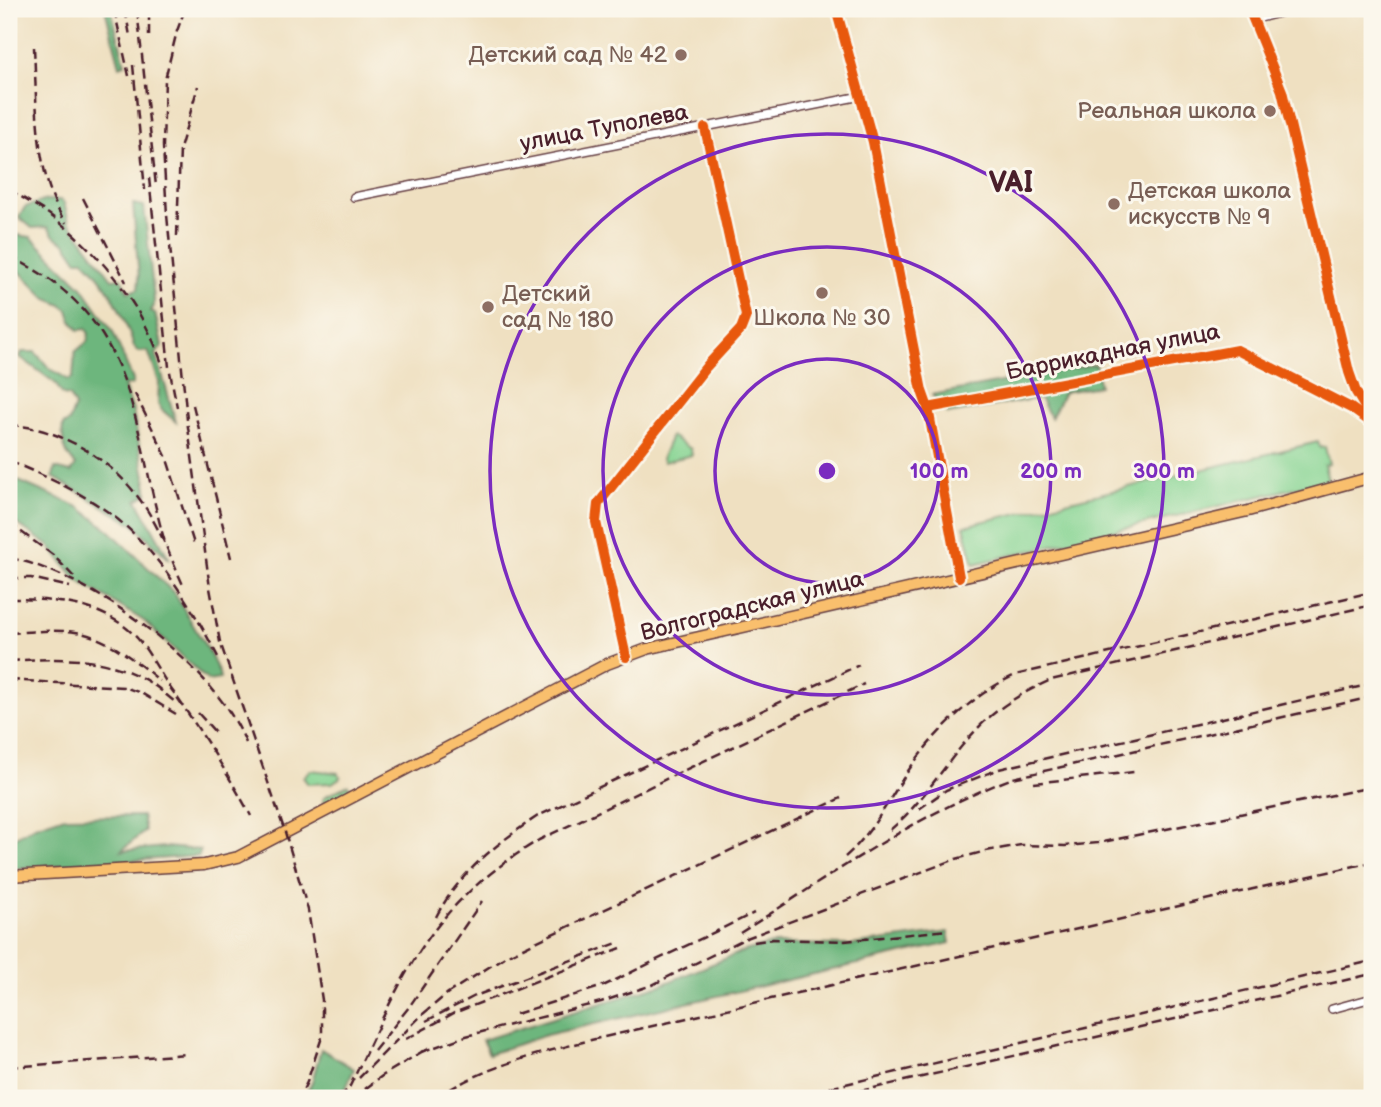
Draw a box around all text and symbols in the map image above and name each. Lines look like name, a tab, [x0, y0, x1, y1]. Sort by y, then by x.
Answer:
place label: Детский сад № 42	[468, 41, 667, 69]
marker: Детский сад № 42	[673, 47, 689, 63]
place label: Реальная школа	[1077, 97, 1256, 125]
street label: улица Туполева	[518, 98, 691, 158]
marker: Реальная школа	[1262, 103, 1278, 119]
district label: VAI	[989, 165, 1033, 201]
place label: Детская школа искусств № 9	[1128, 177, 1291, 231]
marker: Детская школа искусств № 9	[1106, 196, 1122, 212]
place label: Детский сад № 180	[502, 280, 614, 334]
marker: Школа № 30	[814, 285, 830, 301]
marker: Детский сад № 180	[480, 299, 496, 315]
place label: Школа № 30	[753, 304, 891, 332]
street label: Баррикадная улица	[1004, 317, 1223, 386]
centre of rings	[815, 459, 839, 483]
text: 100 m	[910, 459, 968, 484]
text: 200 m	[1020, 459, 1082, 484]
text: 300 m	[1133, 459, 1195, 484]
street label: Волгоградская улица	[638, 565, 867, 647]

